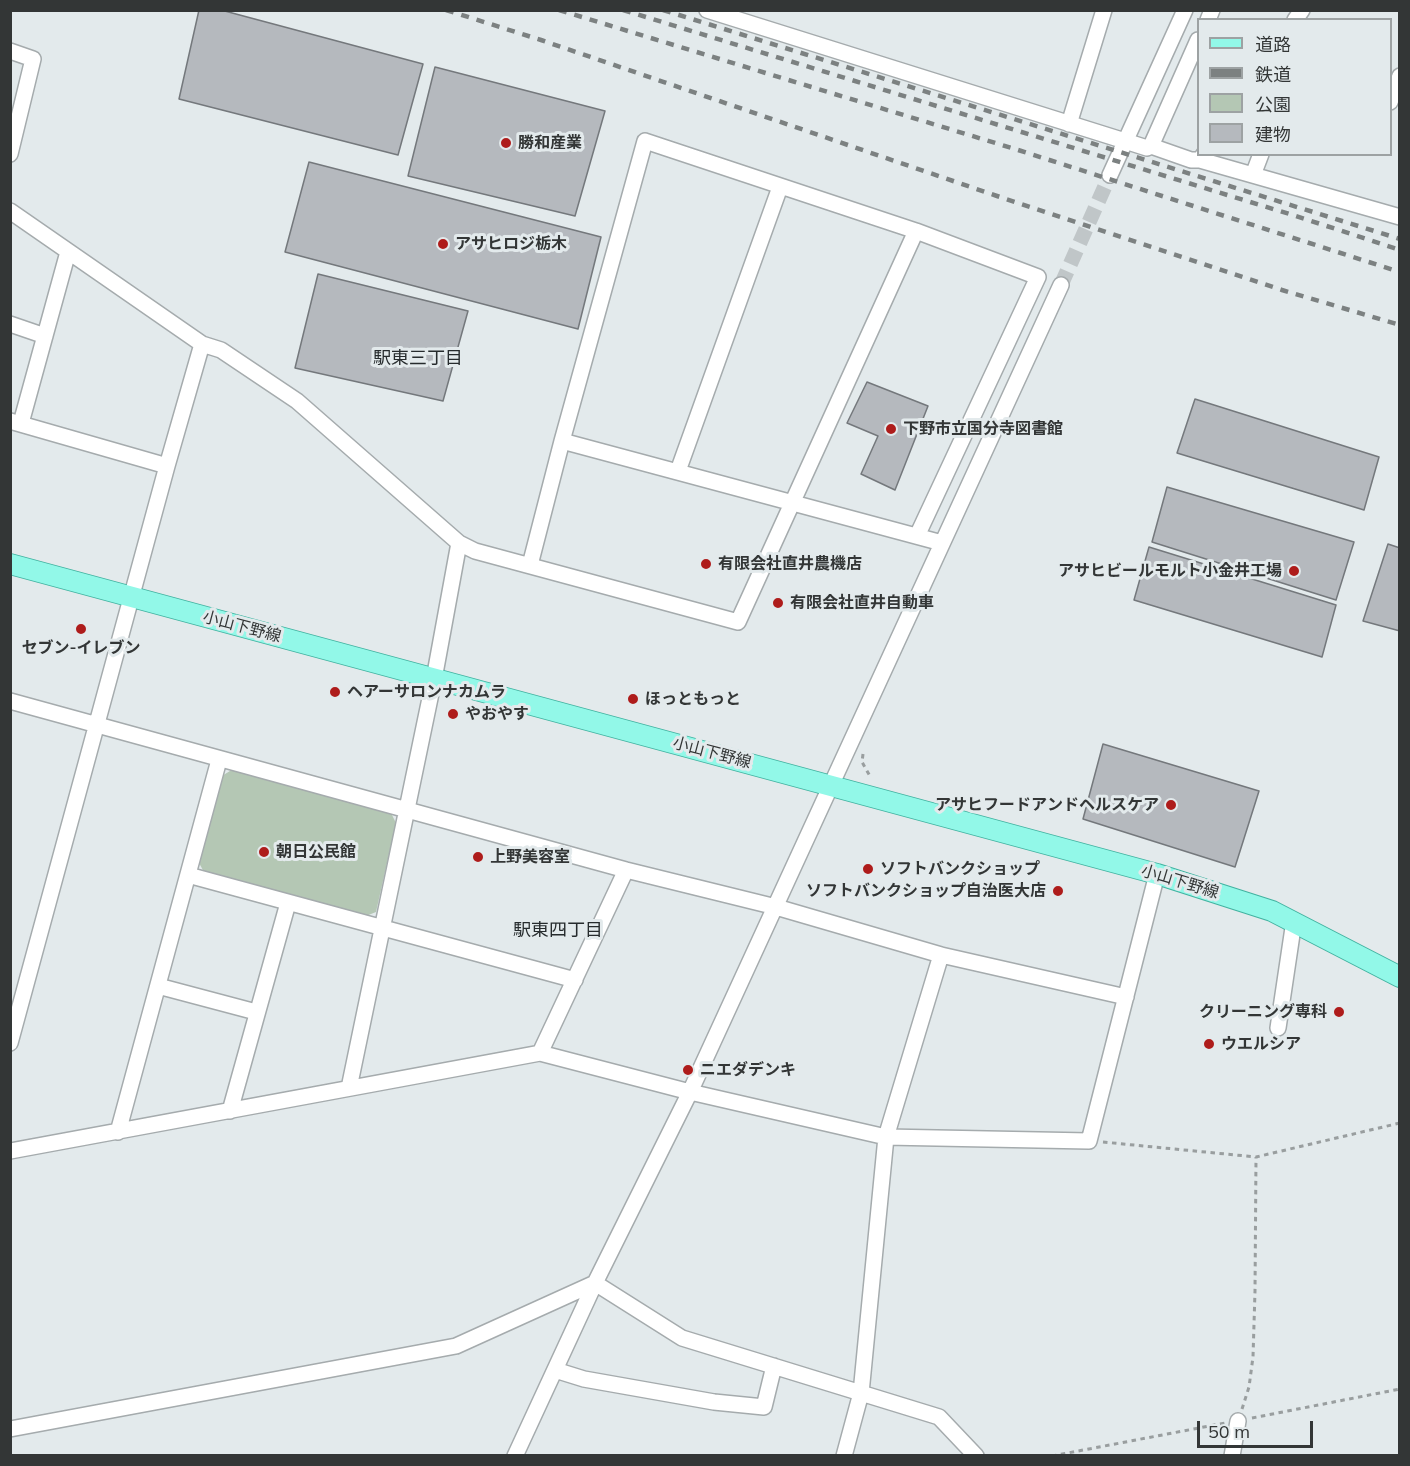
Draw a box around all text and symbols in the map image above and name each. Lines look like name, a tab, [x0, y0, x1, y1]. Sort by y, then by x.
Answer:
legend	[1197, 18, 1392, 156]
text: 道路	[1255, 33, 1291, 56]
text: 鉄道	[1255, 63, 1291, 86]
text: 公園	[1255, 93, 1291, 116]
text: 建物	[1255, 123, 1291, 146]
place label: 勝和産業	[518, 133, 582, 153]
marker: 勝和産業	[499, 136, 513, 150]
place label: アサヒロジ栃木	[455, 234, 567, 254]
marker: アサヒロジ栃木	[436, 237, 450, 251]
district label: 駅東三丁目	[373, 348, 463, 370]
place label: 下野市立国分寺図書館	[903, 419, 1063, 439]
marker: 下野市立国分寺図書館	[884, 422, 898, 436]
place label: 有限会社直井農機店	[718, 554, 862, 574]
marker: 有限会社直井農機店	[699, 557, 713, 571]
place label: アサヒビールモルト小金井工場	[1058, 561, 1282, 581]
marker: アサヒビールモルト小金井工場	[1287, 564, 1301, 578]
place label: 有限会社直井自動車	[790, 593, 934, 613]
marker: 有限会社直井自動車	[771, 596, 785, 610]
street label: 小山下野線	[201, 607, 283, 647]
marker: セブン-イレブン	[74, 622, 88, 636]
place label: セブン-イレブン	[21, 638, 141, 658]
place label: ヘアーサロンナカムラ	[347, 682, 506, 702]
marker: ヘアーサロンナカムラ	[328, 685, 342, 699]
place label: ほっともっと	[645, 689, 741, 709]
marker: ほっともっと	[626, 692, 640, 706]
place label: やおやす	[465, 704, 529, 724]
marker: やおやす	[446, 707, 460, 721]
street label: 小山下野線	[671, 733, 753, 773]
place label: アサヒフードアンドヘルスケア	[935, 795, 1159, 815]
marker: アサヒフードアンドヘルスケア	[1164, 798, 1178, 812]
place label: 朝日公民館	[276, 842, 356, 862]
marker: 朝日公民館	[257, 845, 271, 859]
place label: 上野美容室	[490, 847, 570, 867]
marker: 上野美容室	[471, 850, 485, 864]
place label: ソフトバンクショップ	[880, 859, 1040, 879]
street label: 小山下野線	[1139, 861, 1221, 903]
marker: ソフトバンクショップ	[861, 862, 875, 876]
place label: ソフトバンクショップ自治医大店	[806, 881, 1046, 901]
marker: ソフトバンクショップ自治医大店	[1051, 884, 1065, 898]
district label: 駅東四丁目	[513, 920, 603, 942]
place label: クリーニング専科	[1199, 1002, 1327, 1022]
marker: クリーニング専科	[1332, 1005, 1346, 1019]
place label: ウエルシア	[1221, 1034, 1301, 1054]
marker: ウエルシア	[1202, 1037, 1216, 1051]
place label: ニエダデンキ	[700, 1060, 796, 1080]
marker: ニエダデンキ	[681, 1063, 695, 1077]
scale bar	[1200, 1409, 1316, 1447]
text: 50 m	[1208, 1420, 1250, 1443]

